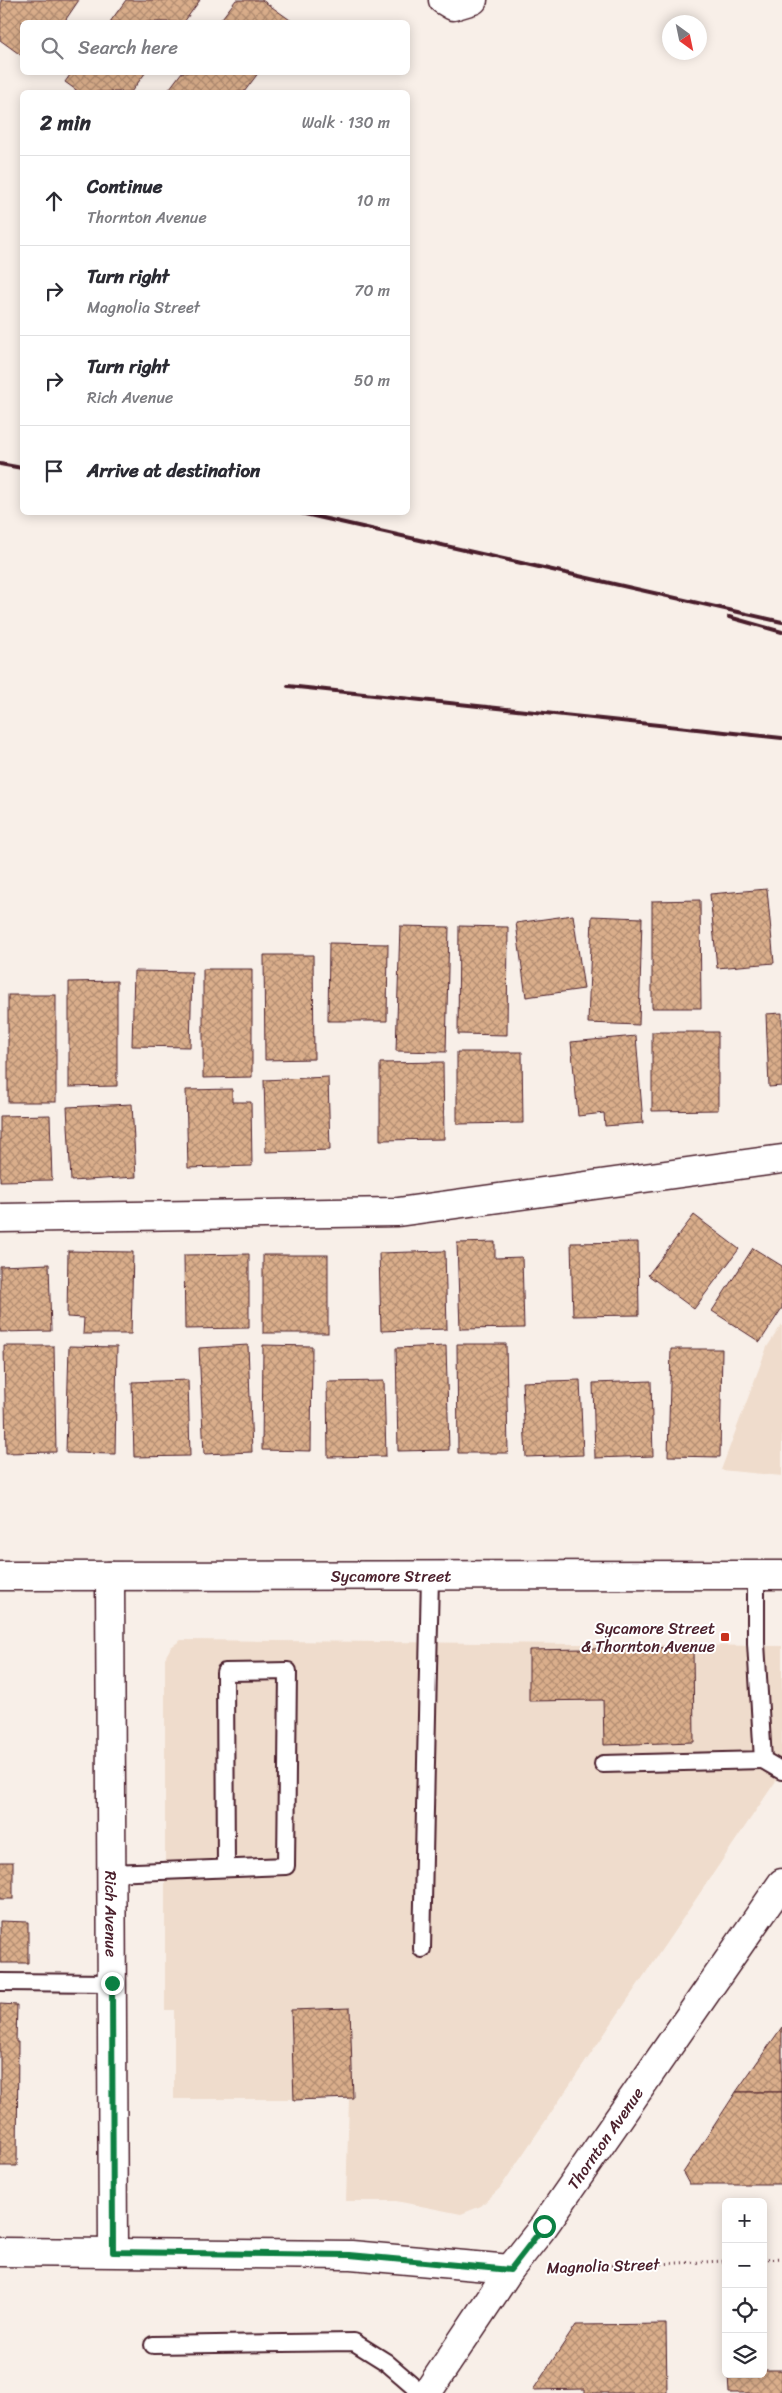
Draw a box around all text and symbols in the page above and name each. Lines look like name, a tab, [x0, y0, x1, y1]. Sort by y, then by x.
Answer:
north arrow	[662, 15, 707, 60]
search box	[20, 20, 410, 75]
text: Search here	[78, 31, 178, 64]
icon: search	[38, 34, 66, 62]
text: 2 min	[40, 104, 91, 142]
text: Walk · 130 m	[302, 108, 390, 137]
text: Continue	[87, 170, 163, 203]
text: 10 m	[357, 186, 390, 215]
icon: ahead	[40, 187, 68, 215]
text: Thornton Avenue	[87, 203, 207, 232]
text: Turn right	[87, 260, 169, 293]
text: 70 m	[354, 276, 390, 305]
icon: right	[40, 277, 68, 305]
text: Magnolia Street	[87, 293, 200, 322]
text: Turn right	[87, 350, 169, 383]
text: 50 m	[354, 366, 390, 395]
icon: right	[40, 367, 68, 395]
text: Rich Avenue	[87, 383, 173, 412]
text: Arrive at destination	[87, 454, 260, 487]
icon: arrive	[40, 457, 68, 485]
street label: Sycamore Street	[331, 1561, 451, 1590]
place label: Sycamore Street & Thornton Avenue	[581, 1614, 715, 1661]
marker: Sycamore Street & Thornton Avenue	[719, 1631, 731, 1643]
street label: Rich Avenue	[97, 1871, 126, 1957]
route end	[101, 1972, 124, 1995]
street label: Thornton Avenue	[559, 2081, 651, 2196]
map controls	[722, 2198, 767, 2378]
button: +	[722, 2198, 767, 2243]
route start	[533, 2215, 556, 2238]
button: −	[722, 2243, 767, 2288]
street label: Magnolia Street	[546, 2250, 661, 2282]
button: locate	[722, 2288, 767, 2333]
button: layers	[722, 2333, 767, 2378]

